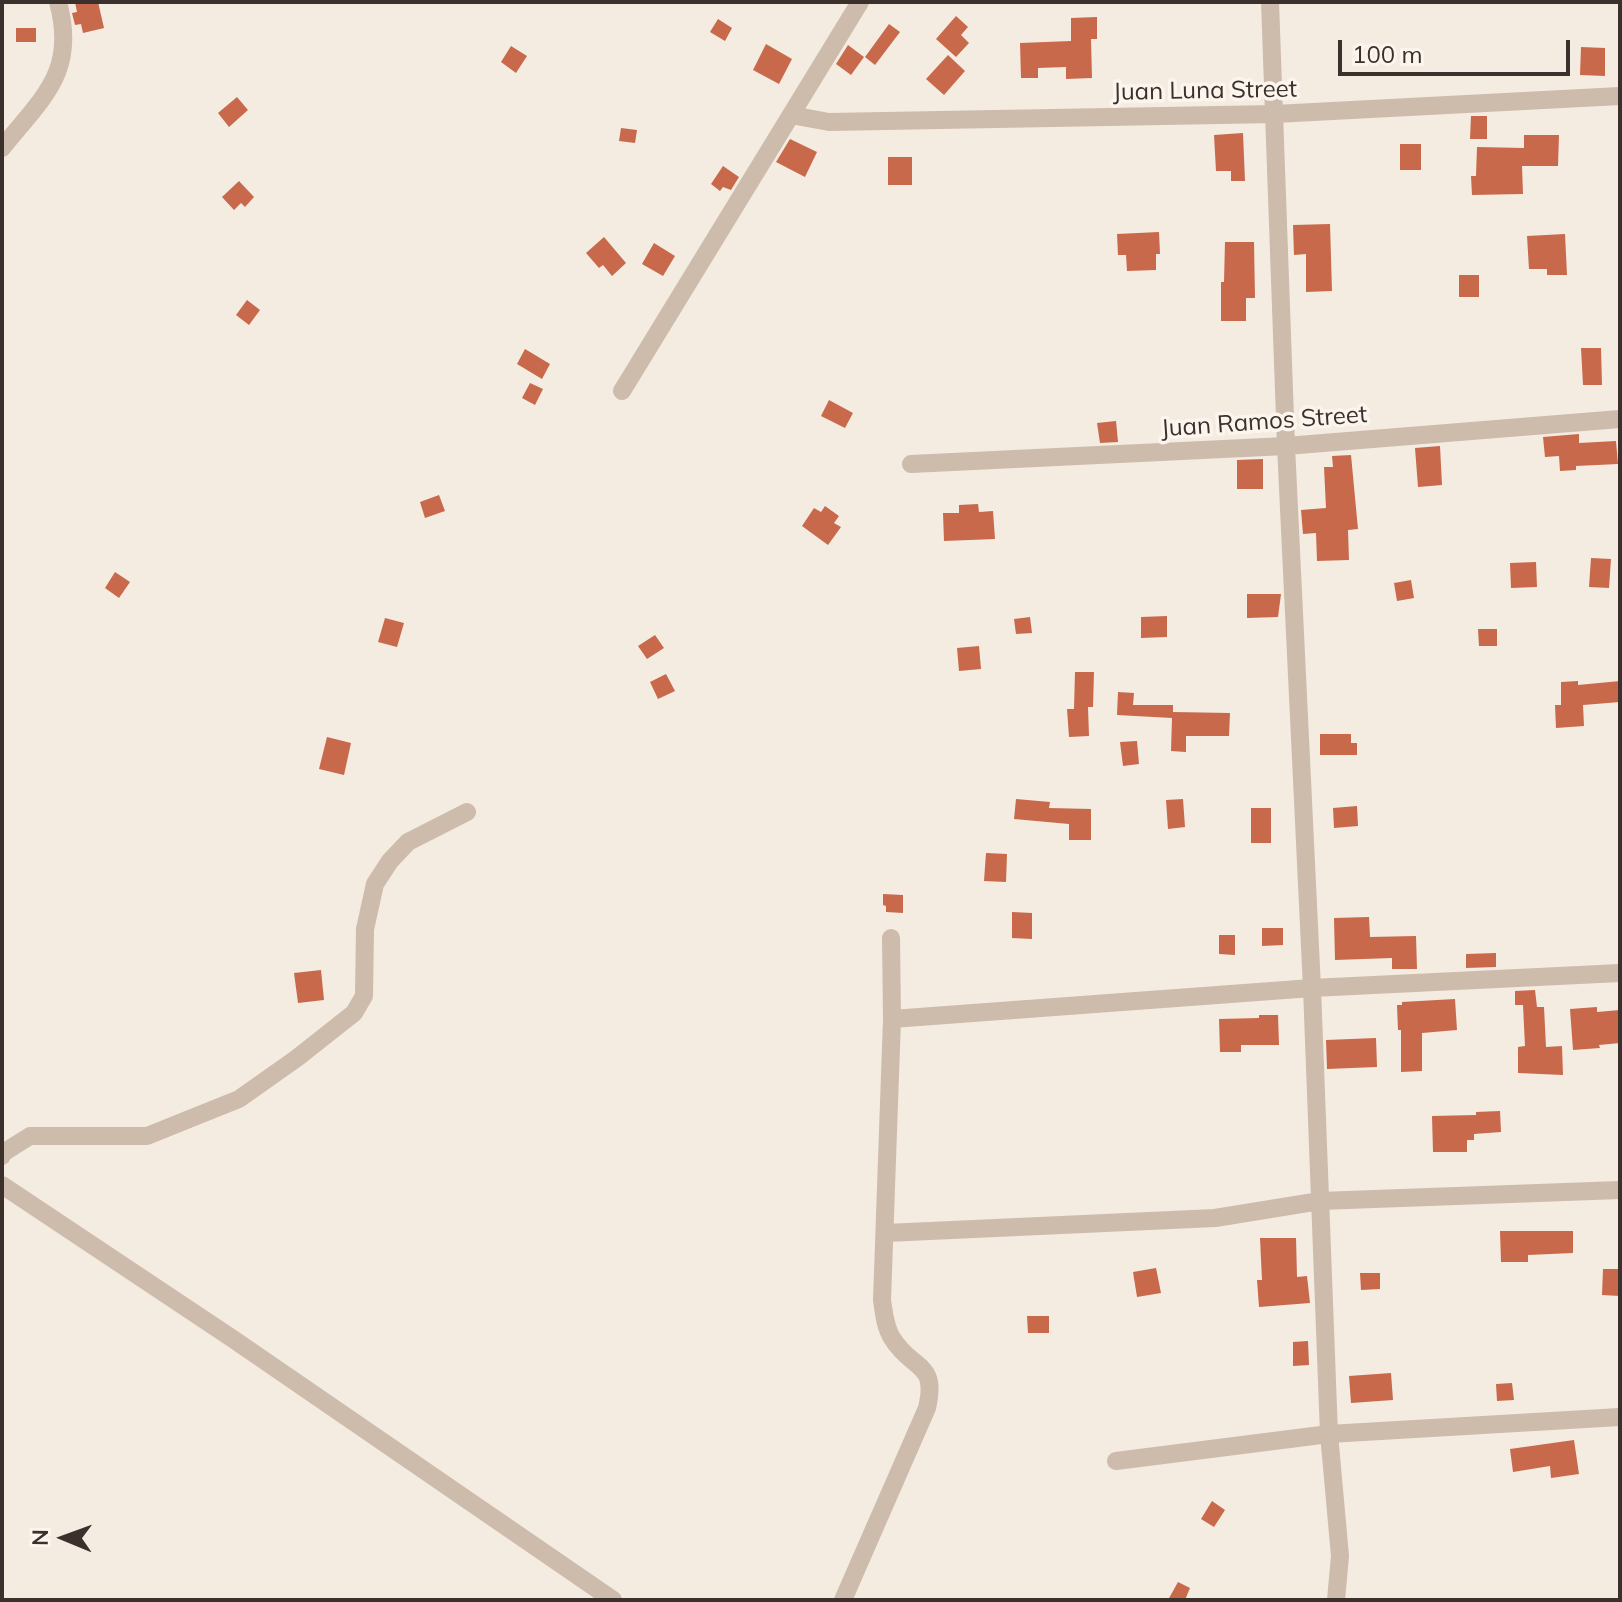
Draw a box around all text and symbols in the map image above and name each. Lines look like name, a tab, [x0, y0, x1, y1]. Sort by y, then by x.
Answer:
scale bar	[1342, 24, 1574, 74]
text: 100 m	[1352, 39, 1423, 69]
street label: Juan Luna Street	[1113, 75, 1297, 107]
street label: Juan Ramos Street	[1160, 400, 1368, 444]
north arrow	[24, 1498, 104, 1578]
text: N	[26, 1529, 54, 1546]

